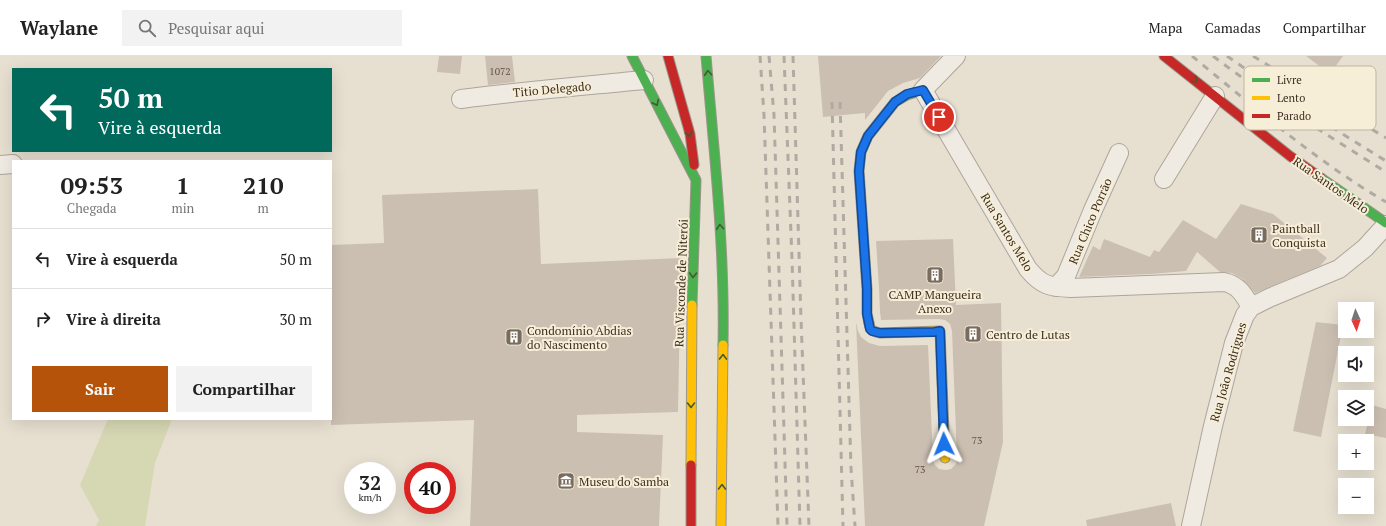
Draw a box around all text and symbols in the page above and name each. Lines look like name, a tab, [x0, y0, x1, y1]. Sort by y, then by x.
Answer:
search box	[122, 10, 402, 46]
text: Waylane	[20, 15, 98, 40]
icon: search	[136, 17, 158, 39]
text: Pesquisar aqui	[168, 18, 265, 38]
text: Mapa	[1148, 18, 1183, 37]
text: Camadas	[1205, 18, 1261, 37]
text: Compartilhar	[1283, 18, 1366, 37]
house number: 1072	[489, 65, 511, 78]
legend	[1244, 66, 1376, 130]
one-way arrow	[703, 70, 712, 76]
text: Livre	[1277, 73, 1302, 87]
one-way arrow	[1190, 76, 1198, 83]
street label: Titio Delegado	[512, 78, 592, 100]
text: 50 m	[98, 79, 163, 116]
icon: left	[32, 84, 84, 136]
text: Lento	[1277, 91, 1305, 105]
one-way arrow	[651, 99, 659, 106]
pin	[922, 100, 956, 134]
icon: arrive	[928, 106, 950, 128]
text: Parado	[1277, 109, 1311, 123]
text: Vire à esquerda	[98, 115, 222, 139]
one-way arrow	[685, 131, 693, 137]
street label: Rua Santos Melo	[1290, 153, 1372, 217]
text: 09:53	[60, 169, 123, 201]
text: 1	[176, 169, 190, 201]
text: 210	[243, 169, 283, 201]
street label: Rua Chico Porrão	[1065, 175, 1115, 266]
street label: Rua Santos Melo	[978, 190, 1037, 274]
text: Chegada	[67, 199, 117, 217]
text: min	[171, 199, 194, 217]
text: m	[258, 199, 269, 217]
street label: Rua Visconde de Niterói	[671, 218, 691, 347]
place label: Paintball Conquista	[1272, 221, 1326, 250]
one-way arrow	[716, 224, 725, 230]
building icon: Paintball Conquista	[1249, 225, 1269, 245]
icon: left	[32, 248, 54, 270]
text: Vire à esquerda	[66, 249, 178, 269]
text: 50 m	[279, 249, 312, 269]
building icon: CAMP Mangueira Anexo	[925, 265, 945, 285]
one-way arrow	[689, 272, 698, 278]
place label: CAMP Mangueira Anexo	[888, 287, 982, 316]
north arrow	[1338, 302, 1374, 338]
map controls	[1338, 302, 1374, 514]
icon: right	[32, 308, 54, 330]
text: Vire à direita	[66, 309, 161, 329]
text: 30 m	[279, 309, 312, 329]
street label: Rua João Rodrigues	[1207, 320, 1249, 424]
place label: Condomínio Abdias do Nascimento	[527, 323, 632, 352]
building icon: Centro de Lutas	[963, 324, 983, 344]
building icon: Condomínio Abdias do Nascimento	[504, 327, 524, 347]
place label: Centro de Lutas	[986, 327, 1070, 342]
button: sound	[1338, 346, 1374, 382]
one-way arrow	[719, 354, 727, 360]
button: Sair	[32, 366, 168, 412]
button: Compartilhar	[176, 366, 312, 412]
button: layers	[1338, 390, 1374, 426]
one-way arrow	[687, 402, 695, 408]
position arrow	[923, 423, 965, 465]
house number: 73	[972, 434, 982, 447]
button: +	[1338, 434, 1374, 470]
speed limit sign: 40	[404, 462, 456, 514]
house number: 73	[915, 463, 925, 476]
text: 32	[359, 469, 381, 496]
museum icon: Museu do Samba	[556, 471, 576, 491]
place label: Museu do Samba	[579, 474, 669, 489]
button: −	[1338, 478, 1374, 514]
one-way arrow	[718, 484, 726, 490]
text: km/h	[358, 491, 382, 504]

